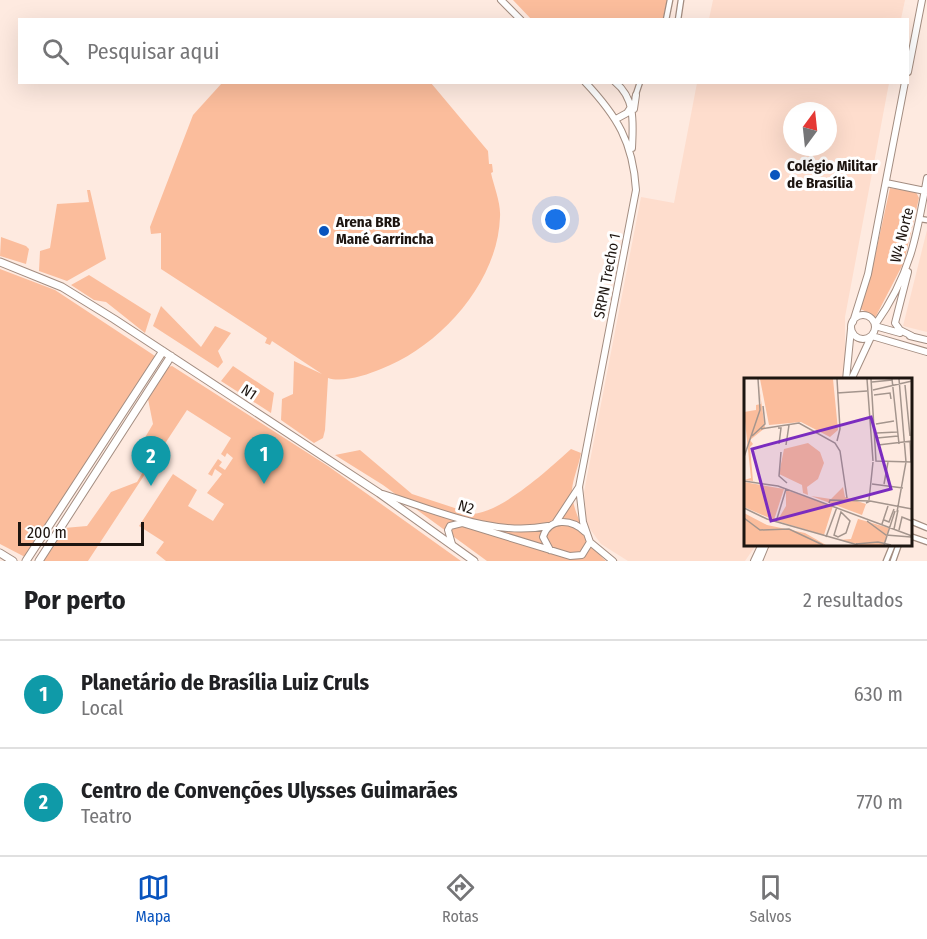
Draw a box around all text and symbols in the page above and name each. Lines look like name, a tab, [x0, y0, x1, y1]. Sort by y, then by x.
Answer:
search box	[18, 18, 909, 84]
icon: search	[39, 35, 72, 68]
text: Pesquisar aqui	[87, 38, 219, 65]
north arrow	[783, 102, 837, 156]
place label: Colégio Militar de Brasília	[787, 157, 878, 192]
marker: Colégio Militar de Brasília	[768, 168, 782, 182]
your location	[541, 205, 570, 234]
street label: W4 Norte	[886, 206, 918, 264]
place label: Arena BRB Mané Garrincha	[335, 213, 434, 248]
marker: Arena BRB Mané Garrincha	[317, 224, 331, 238]
street label: SRPN Trecho 1	[590, 232, 624, 320]
inset map	[744, 378, 912, 546]
street label: N1	[238, 380, 260, 404]
pin: 1	[244, 434, 284, 484]
pin: 2	[132, 436, 170, 486]
street label: N2	[456, 496, 477, 518]
scale bar	[18, 519, 144, 546]
text: 200 m	[27, 523, 67, 542]
text: Por perto	[24, 585, 126, 616]
text: 2 resultados	[803, 588, 903, 612]
text: Planetário de Brasília Luiz Cruls	[81, 669, 369, 696]
text: 1	[39, 682, 48, 706]
text: 630 m	[854, 682, 903, 706]
text: Local	[81, 696, 123, 720]
text: Centro de Convenções Ulysses Guimarães	[81, 777, 458, 804]
text: 2	[39, 790, 48, 814]
text: 770 m	[856, 790, 903, 814]
text: Teatro	[81, 804, 132, 828]
tab: Mapa	[136, 871, 171, 926]
tab: Rotas	[442, 871, 479, 926]
tab: Salvos	[750, 871, 792, 926]

